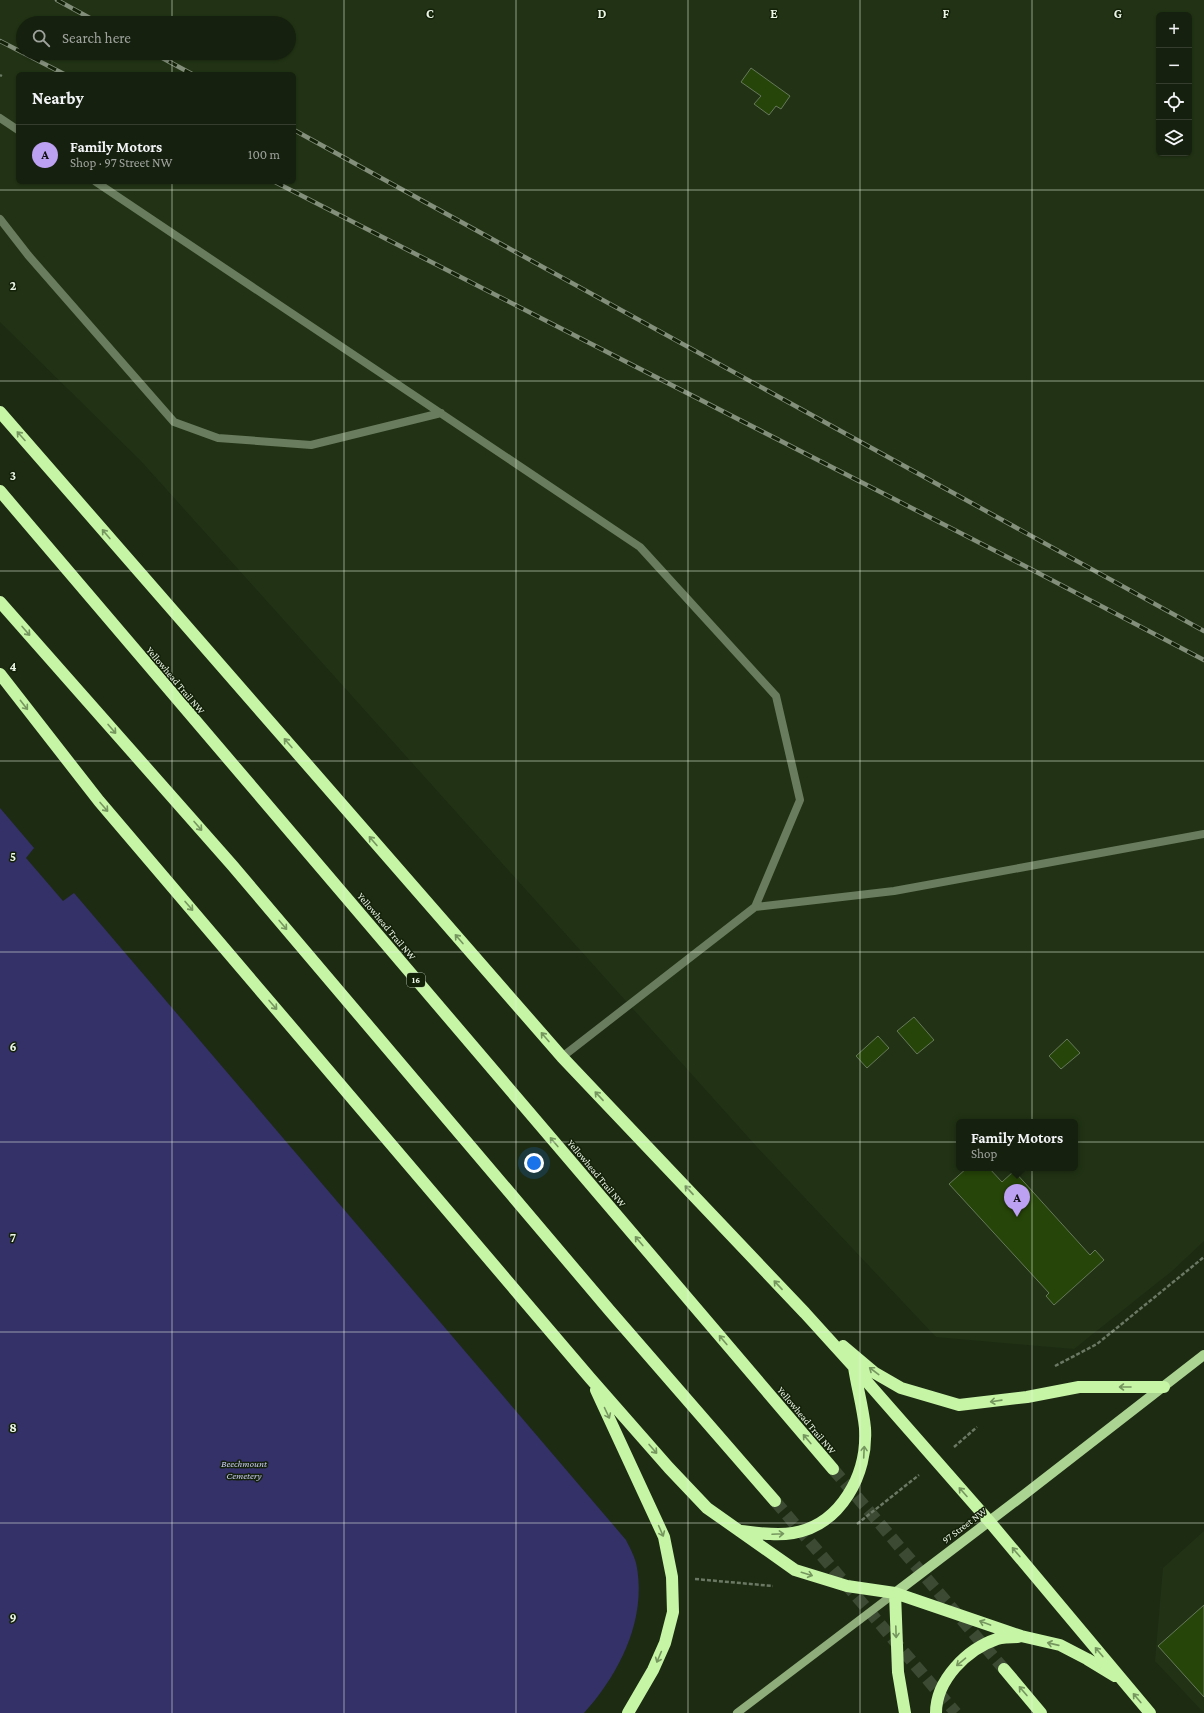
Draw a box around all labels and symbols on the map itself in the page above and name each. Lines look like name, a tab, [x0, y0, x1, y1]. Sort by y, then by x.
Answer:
text: C	[426, 6, 434, 21]
text: D	[598, 6, 607, 21]
text: E	[770, 6, 778, 21]
text: F	[943, 6, 950, 21]
text: G	[1114, 6, 1122, 21]
text: 2	[10, 278, 17, 293]
one-way arrow	[17, 430, 26, 441]
text: 3	[10, 468, 16, 483]
one-way arrow	[102, 529, 111, 540]
one-way arrow	[21, 626, 31, 636]
street label: Yellowhead Trail NW	[144, 644, 207, 717]
text: 4	[9, 659, 17, 674]
one-way arrow	[20, 699, 28, 710]
one-way arrow	[107, 723, 116, 734]
one-way arrow	[283, 738, 292, 749]
one-way arrow	[100, 802, 109, 812]
one-way arrow	[193, 821, 202, 831]
one-way arrow	[369, 836, 378, 847]
text: 5	[10, 849, 16, 864]
street label: Yellowhead Trail NW	[355, 890, 418, 963]
one-way arrow	[184, 901, 193, 911]
one-way arrow	[278, 919, 287, 930]
one-way arrow	[454, 934, 464, 944]
road number: 16	[407, 973, 425, 987]
one-way arrow	[269, 999, 278, 1010]
one-way arrow	[540, 1031, 549, 1042]
text: 6	[9, 1039, 17, 1054]
one-way arrow	[594, 1091, 604, 1101]
one-way arrow	[550, 1137, 559, 1148]
street label: Yellowhead Trail NW	[565, 1137, 628, 1210]
your location	[524, 1153, 544, 1173]
pin: A	[1004, 1184, 1030, 1217]
one-way arrow	[684, 1185, 693, 1195]
text: 7	[10, 1230, 16, 1245]
one-way arrow	[634, 1236, 643, 1247]
one-way arrow	[773, 1280, 783, 1290]
one-way arrow	[719, 1336, 728, 1346]
one-way arrow	[868, 1367, 879, 1375]
one-way arrow	[1119, 1383, 1132, 1391]
street label: Yellowhead Trail NW	[775, 1384, 838, 1457]
one-way arrow	[990, 1397, 1003, 1405]
one-way arrow	[603, 1407, 611, 1419]
text: 8	[9, 1420, 17, 1435]
one-way arrow	[803, 1434, 812, 1444]
one-way arrow	[648, 1444, 657, 1455]
one-way arrow	[860, 1446, 867, 1459]
park label: Beechmount Cemetery	[221, 1458, 268, 1481]
one-way arrow	[959, 1487, 968, 1497]
street label: 97 Street NW	[940, 1505, 989, 1546]
one-way arrow	[658, 1525, 665, 1537]
one-way arrow	[771, 1530, 784, 1537]
one-way arrow	[1011, 1547, 1020, 1558]
one-way arrow	[801, 1571, 814, 1578]
text: 9	[9, 1610, 17, 1625]
one-way arrow	[979, 1618, 991, 1626]
one-way arrow	[892, 1625, 900, 1638]
one-way arrow	[1047, 1639, 1060, 1647]
one-way arrow	[1095, 1647, 1104, 1658]
one-way arrow	[654, 1651, 662, 1663]
one-way arrow	[956, 1657, 967, 1666]
one-way arrow	[1018, 1686, 1027, 1697]
one-way arrow	[1132, 1692, 1141, 1703]

